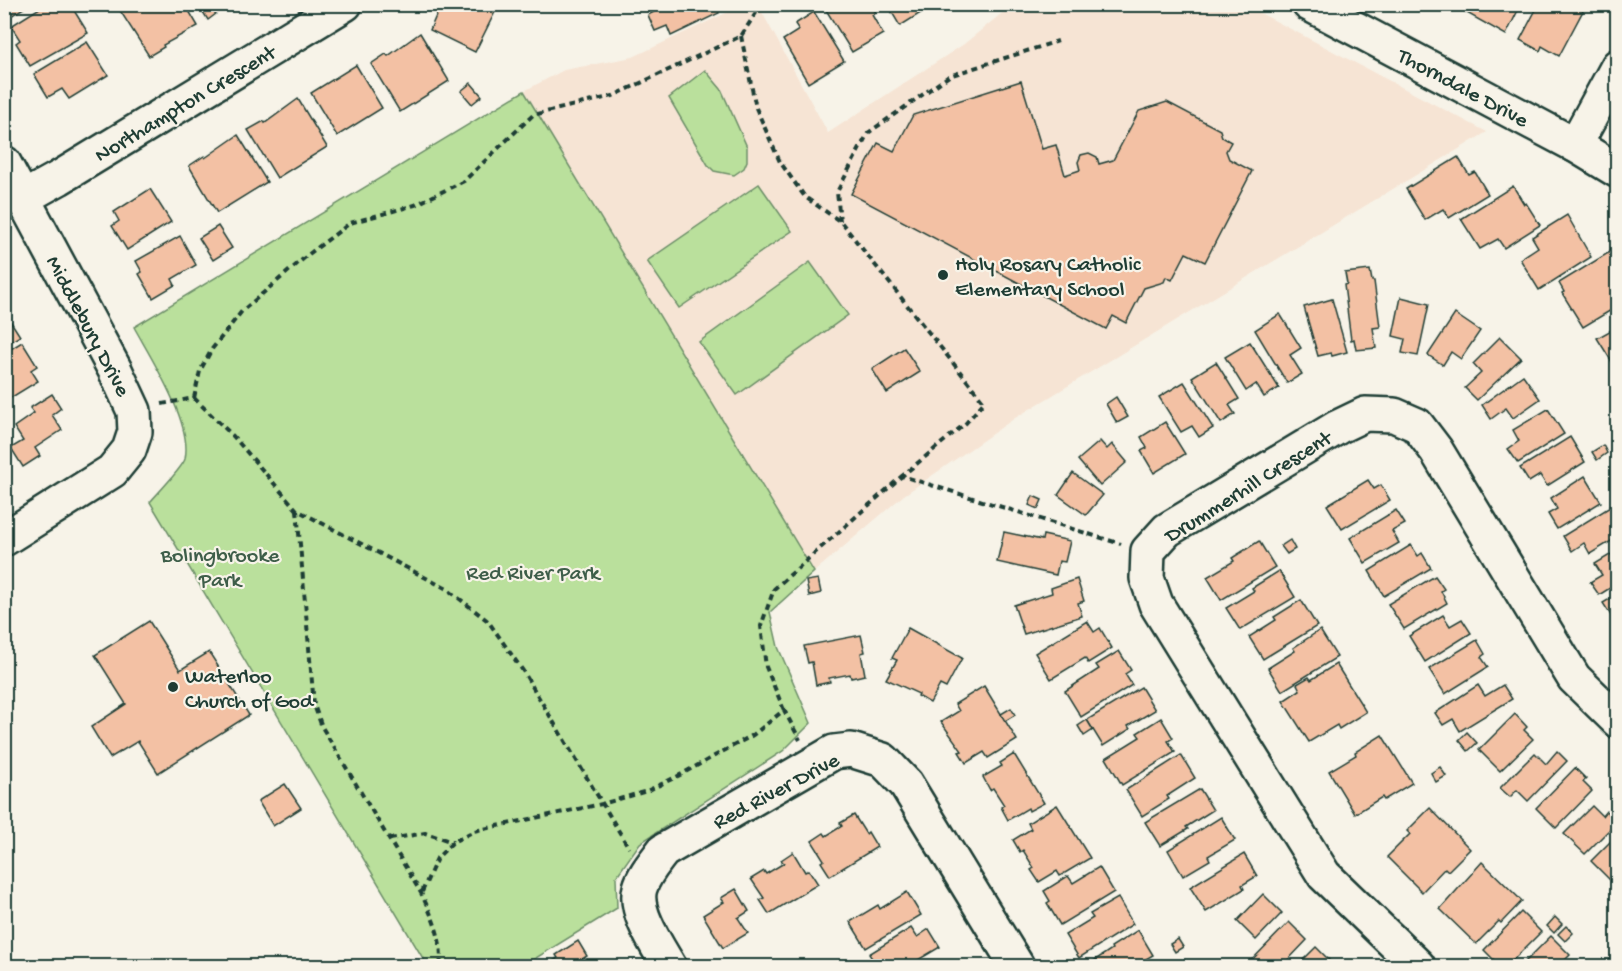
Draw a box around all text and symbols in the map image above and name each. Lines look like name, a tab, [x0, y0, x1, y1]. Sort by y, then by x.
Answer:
street label: Northampton Crescent	[91, 40, 283, 170]
street label: Thorndale Drive	[1390, 43, 1533, 135]
street label: Middlebury Drive	[38, 252, 135, 402]
place label: Holy Rosary Catholic Elementary School	[955, 253, 1142, 304]
marker: Holy Rosary Catholic Elementary School	[936, 268, 950, 282]
street label: Drummerhill Crescent	[1159, 425, 1339, 551]
park label: Bolingbrooke Park	[160, 544, 280, 595]
park label: Red River Park	[466, 562, 602, 588]
place label: Waterloo Church of God	[185, 665, 315, 716]
marker: Waterloo Church of God	[166, 680, 180, 694]
street label: Red River Drive	[709, 748, 845, 837]

